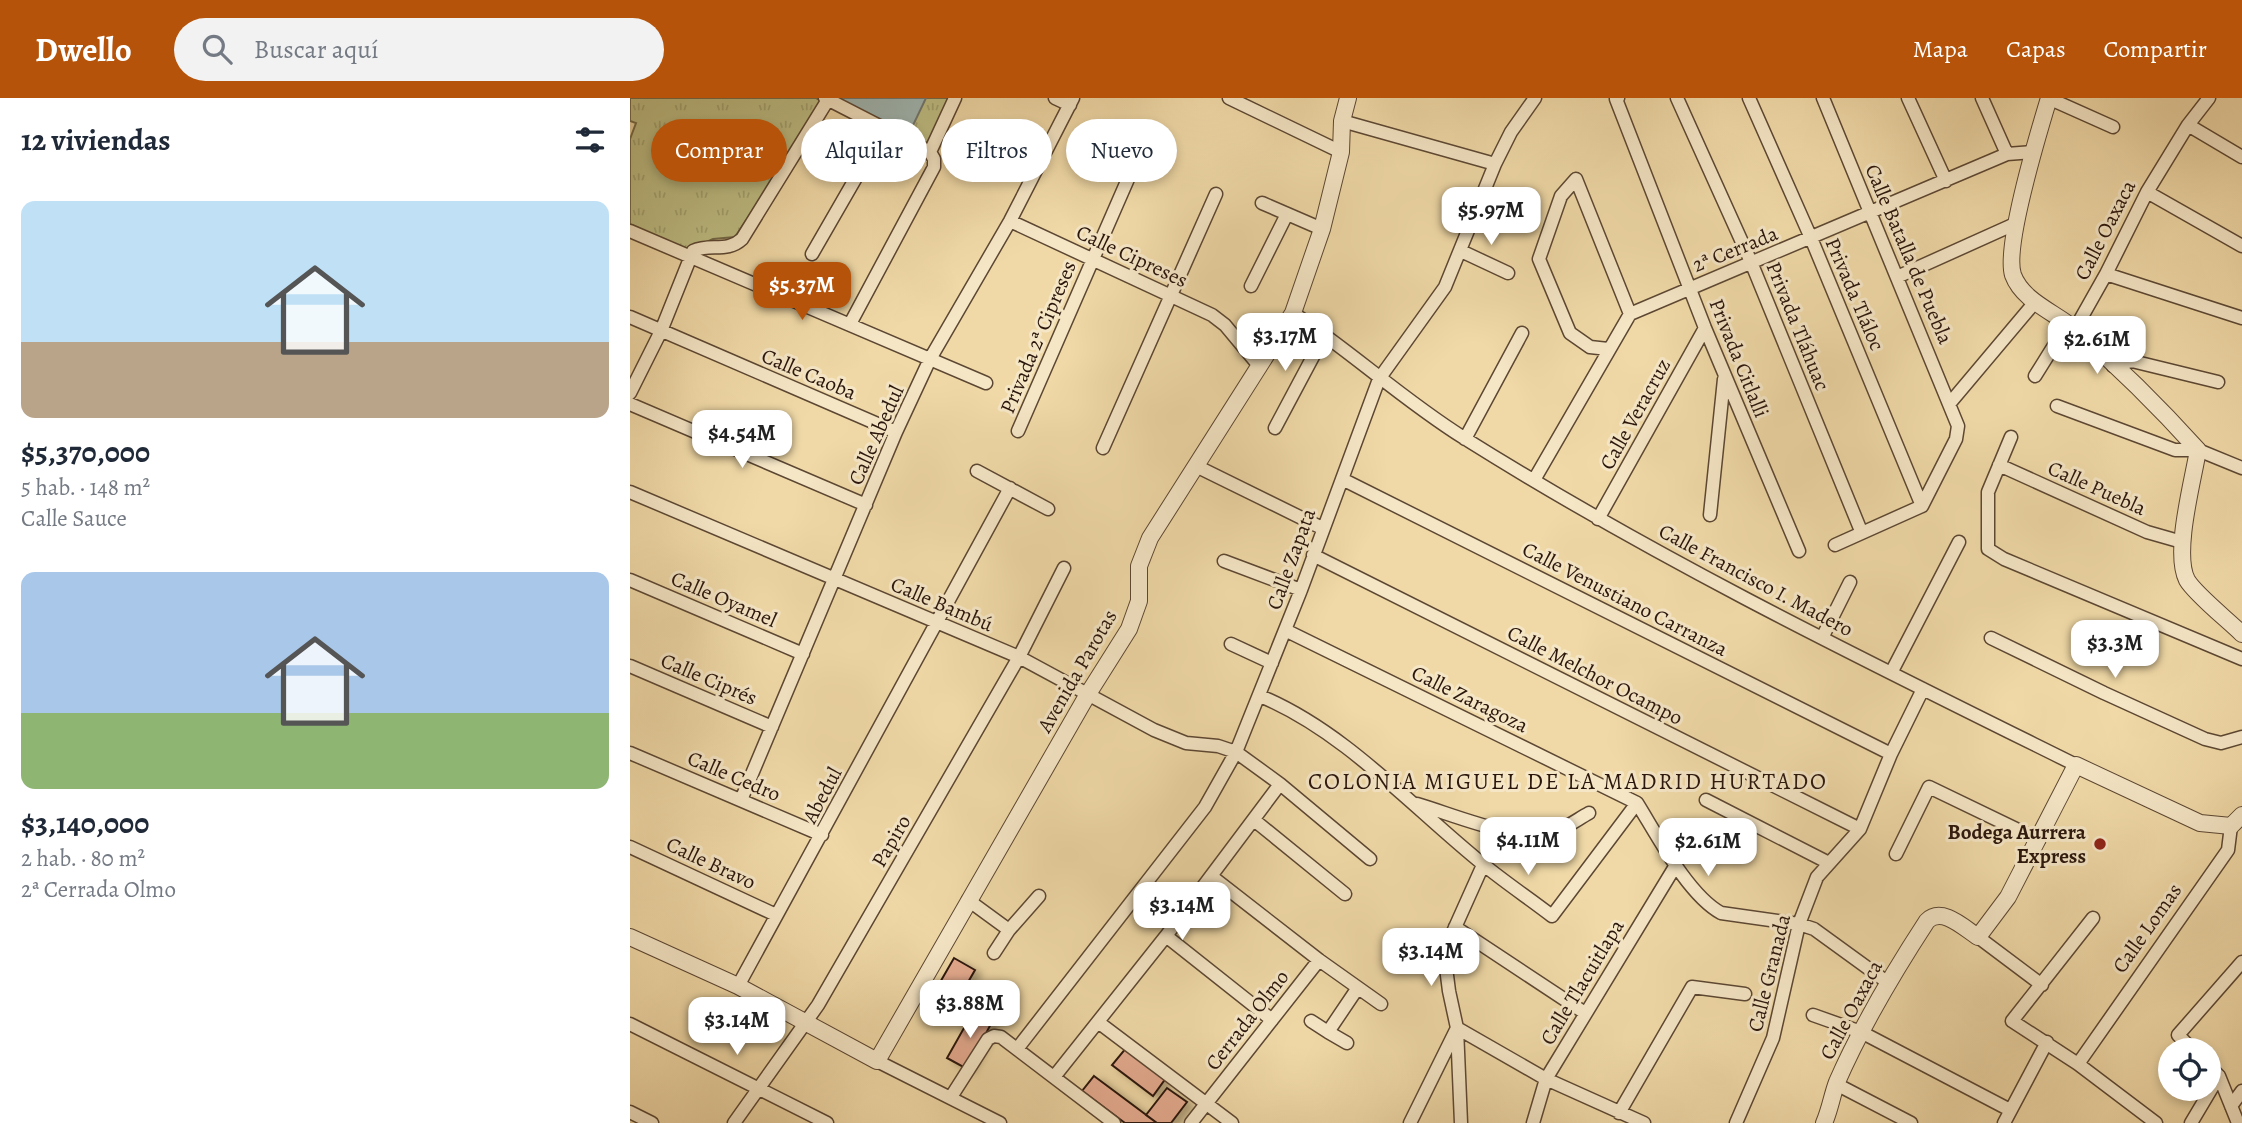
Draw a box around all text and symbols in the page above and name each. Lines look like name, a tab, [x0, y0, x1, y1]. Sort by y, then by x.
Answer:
search box	[174, 18, 664, 81]
text: Dwello	[35, 27, 132, 72]
icon: search	[198, 30, 236, 68]
text: Buscar aquí	[254, 32, 379, 67]
text: Mapa	[1913, 33, 1968, 65]
text: Capas	[2006, 33, 2066, 65]
text: Compartir	[2104, 33, 2207, 65]
chip: Comprar	[651, 119, 787, 182]
chip: Alquilar	[801, 119, 927, 182]
chip: Filtros	[941, 119, 1052, 182]
chip: Nuevo	[1066, 119, 1177, 182]
text: 12 viviendas	[21, 120, 171, 160]
icon: filters	[571, 121, 609, 159]
street label: Calle Batalla de Puebla	[1858, 160, 1960, 348]
street label: Calle Oaxaca	[2068, 175, 2142, 285]
pin: $5.97M	[1434, 188, 1548, 247]
text: $5.97M	[1458, 194, 1524, 225]
street label: Calle Cipreses	[1072, 218, 1192, 294]
street label: 2ª Cerrada	[1688, 219, 1782, 279]
street label: Privada Tláloc	[1819, 233, 1891, 355]
icon: home	[252, 247, 378, 373]
street label: Privada 2ª Cipreses	[993, 256, 1083, 418]
street label: Privada Tláhuac	[1759, 257, 1837, 395]
pin: $5.37M	[745, 262, 859, 322]
text: $5.37M	[769, 269, 835, 300]
street label: Privada Citlalli	[1702, 294, 1776, 422]
pin: $3.17M	[1228, 314, 1342, 373]
pin: $2.61M	[2040, 316, 2154, 376]
text: $3.17M	[1253, 320, 1317, 351]
text: $2.61M	[2064, 323, 2130, 354]
street label: Calle Caoba	[757, 341, 861, 407]
street label: Calle Veracruz	[1593, 353, 1677, 475]
street label: Calle Abedul	[842, 381, 910, 489]
pin: $4.54M	[685, 410, 799, 470]
text: $4.54M	[708, 417, 776, 448]
text: $5,370,000	[21, 432, 150, 472]
street label: Calle Puebla	[2043, 454, 2151, 522]
text: 5 hab. · 148 m²	[21, 472, 150, 503]
text: Calle Sauce	[21, 503, 127, 534]
street label: Calle Zapata	[1260, 504, 1322, 614]
street label: Calle Francisco I. Madero	[1654, 517, 1858, 643]
street label: Calle Venustiano Carranza	[1518, 535, 1733, 663]
street label: Calle Oyamel	[667, 564, 781, 634]
street label: Calle Bambú	[887, 570, 998, 638]
street label: Avenida Parotas	[1030, 605, 1123, 738]
icon: home	[252, 618, 378, 744]
street label: Calle Melchor Ocampo	[1502, 619, 1688, 731]
pin: $3.3M	[2066, 620, 2164, 680]
text: $3.3M	[2087, 627, 2143, 658]
street label: Calle Ciprés	[657, 646, 761, 712]
street label: Calle Zaragoza	[1407, 659, 1533, 739]
street label: Calle Cedro	[683, 744, 785, 808]
street label: Abedul	[795, 762, 848, 829]
district label: COLONIA MIGUEL DE LA MADRID HURTADO	[1308, 766, 1828, 797]
text: $3,140,000	[21, 803, 149, 843]
street label: Papiro	[865, 810, 917, 872]
pin: $4.11M	[1471, 818, 1585, 877]
pin: $2.61M	[1651, 818, 1765, 878]
place label: Bodega Aurrera Express	[1948, 818, 2087, 870]
text: $4.11M	[1496, 824, 1560, 855]
text: $2.61M	[1675, 825, 1741, 856]
street label: Calle Bravo	[662, 830, 760, 896]
marker: Bodega Aurrera Express	[2092, 836, 2108, 852]
text: 2 hab. · 80 m²	[21, 843, 145, 874]
text: 2ª Cerrada Olmo	[21, 874, 176, 905]
street label: Calle Lomas	[2106, 878, 2188, 978]
pin: $3.14M	[1125, 882, 1239, 942]
text: $3.14M	[1149, 889, 1215, 920]
street label: Calle Granada	[1741, 911, 1797, 1035]
street label: Calle Tlacuitlapa	[1533, 914, 1631, 1050]
pin: $3.14M	[1374, 928, 1488, 988]
text: $3.14M	[1398, 935, 1464, 966]
street label: Calle Oaxaca	[1813, 955, 1889, 1065]
street label: Cerrada Olmo	[1199, 964, 1295, 1076]
pin: $3.88M	[913, 981, 1027, 1040]
text: $3.88M	[936, 987, 1004, 1018]
pin: $3.14M	[680, 998, 794, 1057]
text: $3.14M	[704, 1004, 770, 1035]
map controls	[2158, 1038, 2221, 1101]
button: locate	[2158, 1038, 2221, 1101]

